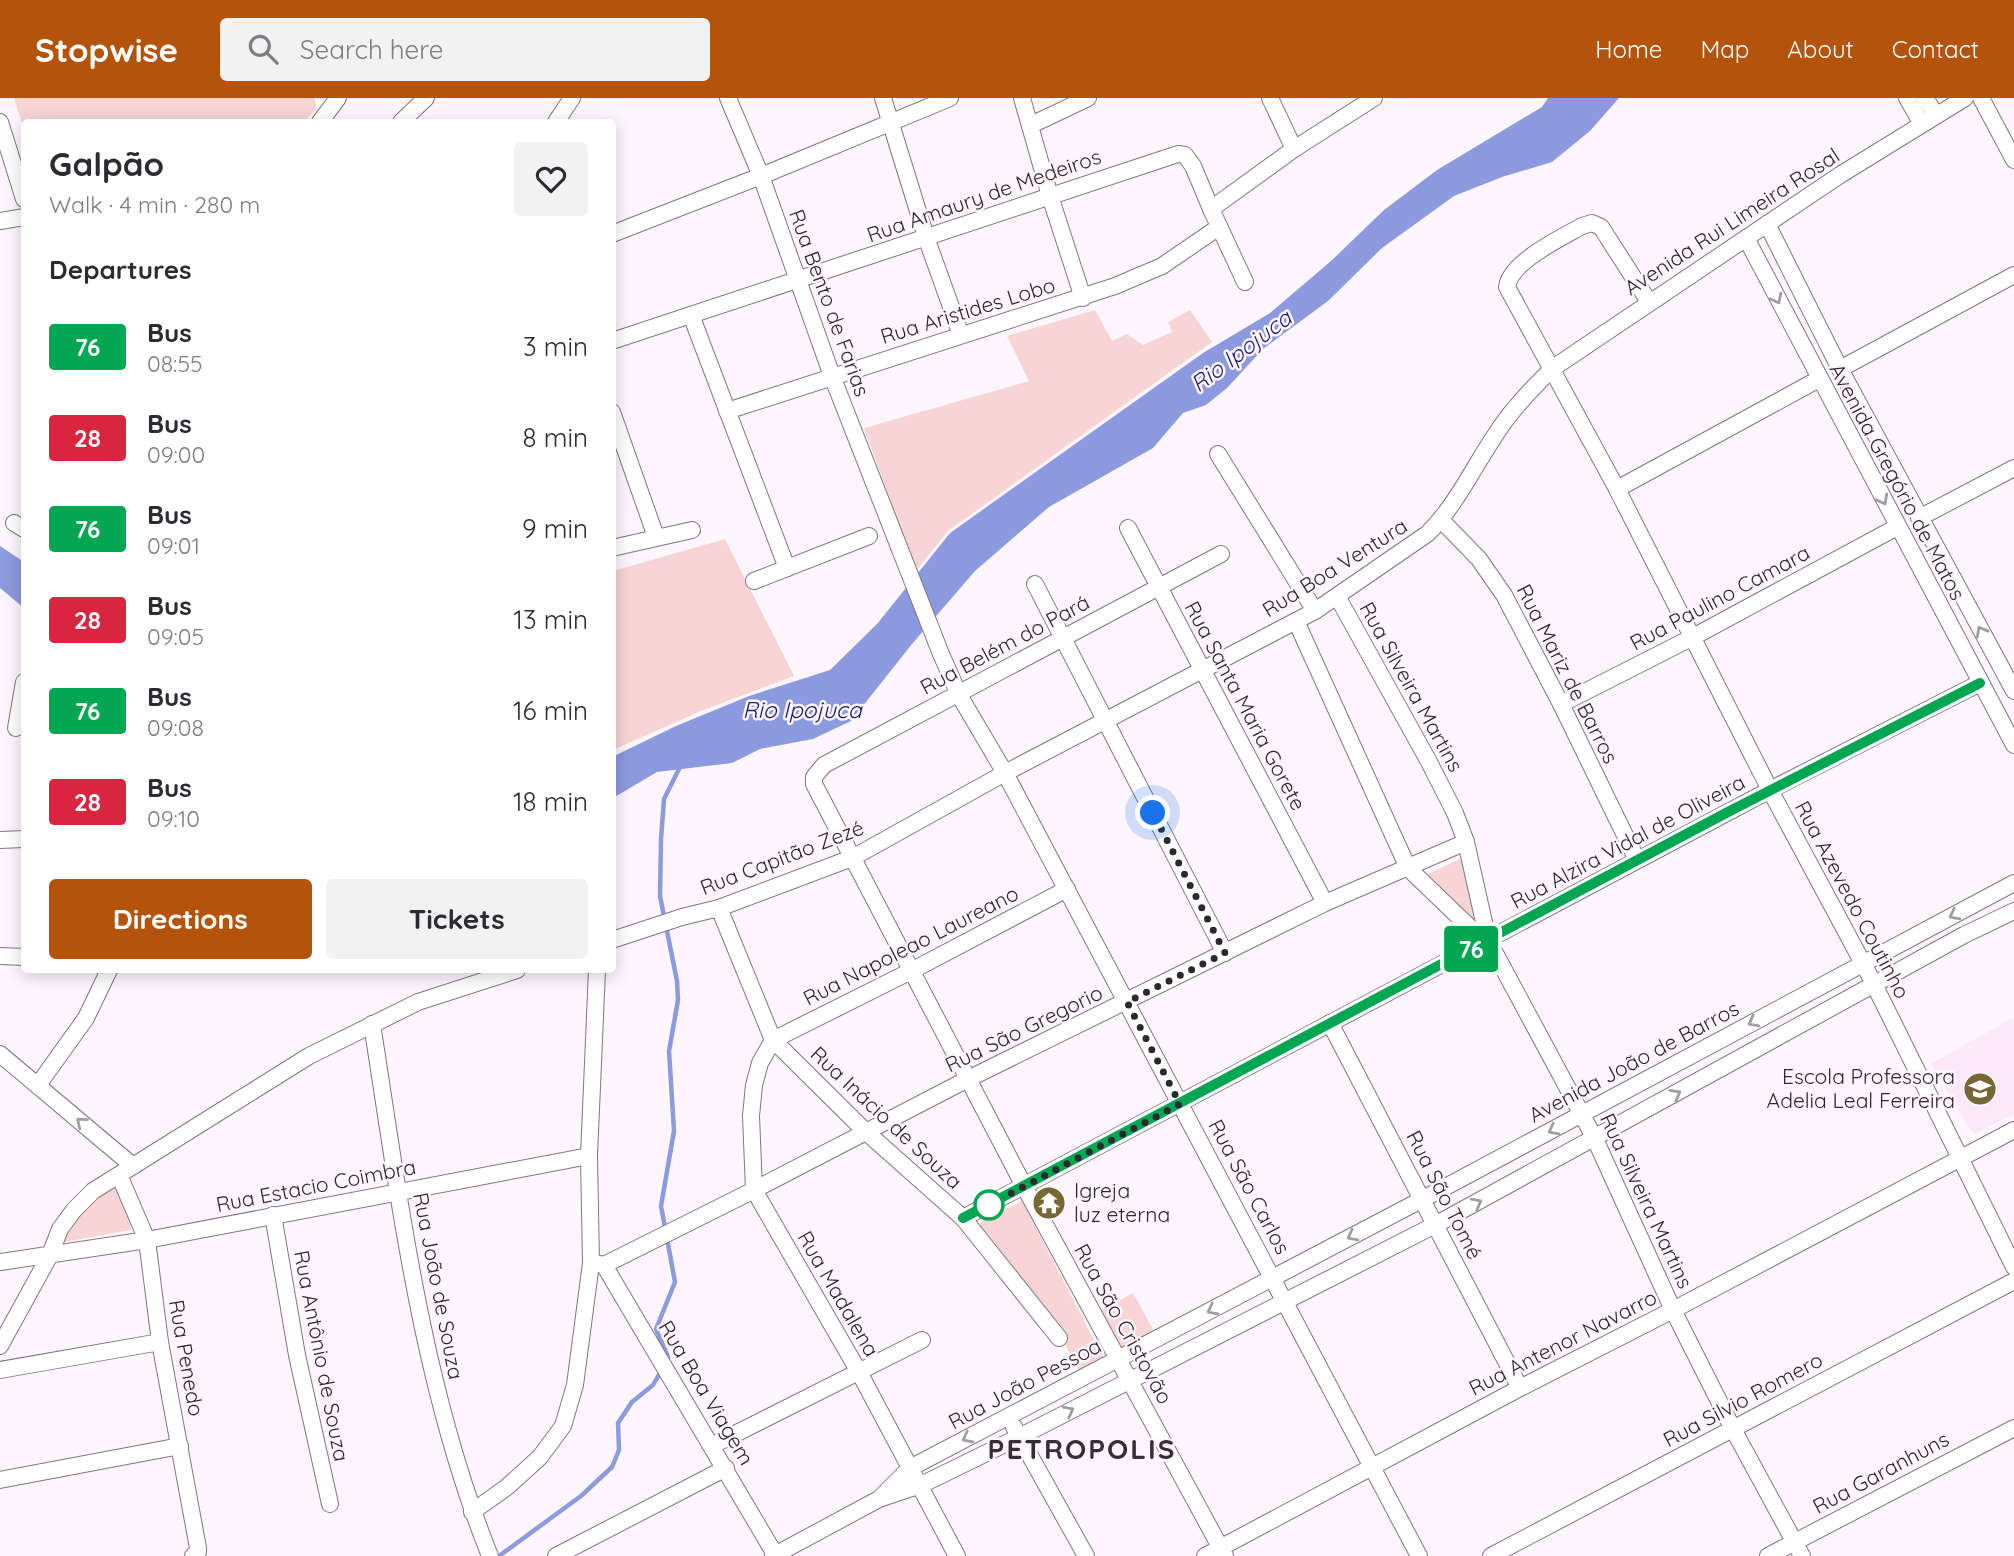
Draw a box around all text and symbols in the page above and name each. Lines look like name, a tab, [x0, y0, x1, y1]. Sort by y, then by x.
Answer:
search box	[220, 18, 710, 81]
text: Stopwise	[35, 29, 178, 70]
icon: search	[244, 30, 282, 68]
text: Search here	[300, 33, 443, 66]
text: Home	[1595, 34, 1662, 64]
text: Map	[1700, 34, 1749, 64]
text: About	[1787, 34, 1854, 64]
text: Contact	[1892, 34, 1979, 64]
button: heart	[514, 142, 588, 216]
street label: Avenida Rui Limeira Rosal	[1619, 142, 1844, 301]
text: Galpão	[49, 143, 164, 184]
street label: Rua Amaury de Medeiros	[863, 143, 1104, 247]
text: Walk · 4 min · 280 m	[49, 190, 260, 219]
street label: Rua Bento de Farias	[784, 206, 876, 400]
text: Departures	[49, 253, 192, 286]
street label: Rua Aristides Lobo	[877, 271, 1058, 349]
one-way arrow	[1769, 292, 1783, 304]
water label: Rio Ipojuca	[1184, 303, 1298, 398]
text: Bus	[147, 316, 192, 349]
text: 3 min	[523, 330, 588, 363]
text: 76	[75, 332, 100, 362]
text: 08:55	[147, 349, 202, 378]
street label: Avenida Gregório de Matos	[1824, 359, 1971, 604]
text: Bus	[147, 407, 192, 440]
text: 8 min	[523, 421, 588, 454]
text: 28	[74, 423, 101, 453]
text: 09:00	[147, 440, 205, 469]
one-way arrow	[1875, 493, 1888, 505]
text: Bus	[147, 498, 192, 531]
text: 9 min	[522, 512, 588, 545]
street label: Rua Boa Ventura	[1257, 512, 1412, 622]
text: 76	[75, 514, 100, 544]
text: 09:01	[147, 531, 200, 560]
street label: Rua Paulino Camara	[1625, 539, 1814, 656]
street label: Rua Mariz de Barros	[1511, 580, 1624, 768]
text: Bus	[147, 589, 192, 622]
street label: Rua Belém do Pará	[915, 589, 1094, 700]
street label: Rua Santa Maria Gorete	[1180, 596, 1312, 815]
street label: Rua Silveira Martins	[1354, 597, 1469, 776]
text: 13 min	[513, 603, 588, 636]
text: 28	[74, 605, 101, 635]
text: 09:05	[147, 622, 204, 651]
one-way arrow	[1976, 626, 1990, 639]
text: Bus	[147, 680, 192, 713]
text: 16 min	[513, 694, 588, 727]
water label: Rio Ipojuca	[742, 695, 863, 724]
text: 76	[75, 696, 100, 726]
text: 09:08	[147, 713, 204, 742]
street label: Rua Alzira Vidal de Oliveira	[1506, 768, 1749, 914]
text: Bus	[147, 771, 192, 804]
text: 18 min	[513, 785, 588, 818]
text: 28	[74, 787, 101, 817]
your location	[1135, 795, 1170, 830]
street label: Rua Azevedo Coutinho	[1790, 796, 1916, 1003]
text: 09:10	[147, 804, 200, 833]
street label: Rua Capitão Zezé	[696, 814, 867, 900]
button: Directions	[49, 879, 312, 959]
button: Tickets	[326, 879, 588, 959]
street label: Rua Napoleao Laureano	[799, 879, 1023, 1011]
one-way arrow	[1948, 906, 1961, 920]
line badge: 76	[1440, 926, 1502, 972]
text: 76	[1458, 934, 1484, 964]
street label: Rua São Gregorio	[941, 979, 1106, 1077]
street label: Avenida João de Barros	[1524, 995, 1743, 1128]
one-way arrow	[1748, 1014, 1760, 1027]
street label: Rua Inácio de Souza	[806, 1040, 968, 1194]
place label: Escola Professora Adelia Leal Ferreira	[1767, 1063, 1955, 1113]
school or university icon: Escola Professora Adelia Leal Ferreira	[1961, 1070, 1999, 1108]
one-way arrow	[1669, 1089, 1682, 1102]
street label: Rua Silveira Martins	[1595, 1109, 1699, 1292]
street label: Rua São Carlos	[1203, 1115, 1296, 1258]
one-way arrow	[76, 1118, 89, 1130]
one-way arrow	[1548, 1122, 1560, 1135]
street label: Rua São Tomé	[1401, 1126, 1488, 1263]
street label: Rua Estacio Coimbra	[214, 1153, 418, 1217]
place label: Igreja luz eterna	[1074, 1177, 1170, 1227]
temple icon: Igreja luz eterna	[1030, 1184, 1068, 1222]
street label: Rua João de Souza	[408, 1190, 470, 1381]
unlabelled marker	[974, 1190, 1004, 1220]
one-way arrow	[1469, 1198, 1482, 1211]
street label: Rua Madalena	[792, 1226, 885, 1361]
one-way arrow	[1347, 1228, 1359, 1242]
street label: Rua São Cristovão	[1069, 1239, 1179, 1408]
street label: Rua Antônio de Souza	[289, 1248, 355, 1464]
street label: Rua Antenor Navarro	[1464, 1283, 1661, 1401]
street label: Rua Penedo	[164, 1298, 210, 1418]
one-way arrow	[1207, 1301, 1220, 1315]
street label: Rua Boa Viagem	[653, 1316, 760, 1469]
street label: Rua João Pessoa	[944, 1332, 1105, 1434]
street label: Rua Silvio Romero	[1658, 1346, 1827, 1452]
one-way arrow	[1062, 1405, 1074, 1419]
street label: Rua Garanhuns	[1808, 1425, 1953, 1519]
one-way arrow	[962, 1429, 975, 1443]
district label: PETROPOLIS	[988, 1431, 1176, 1466]

